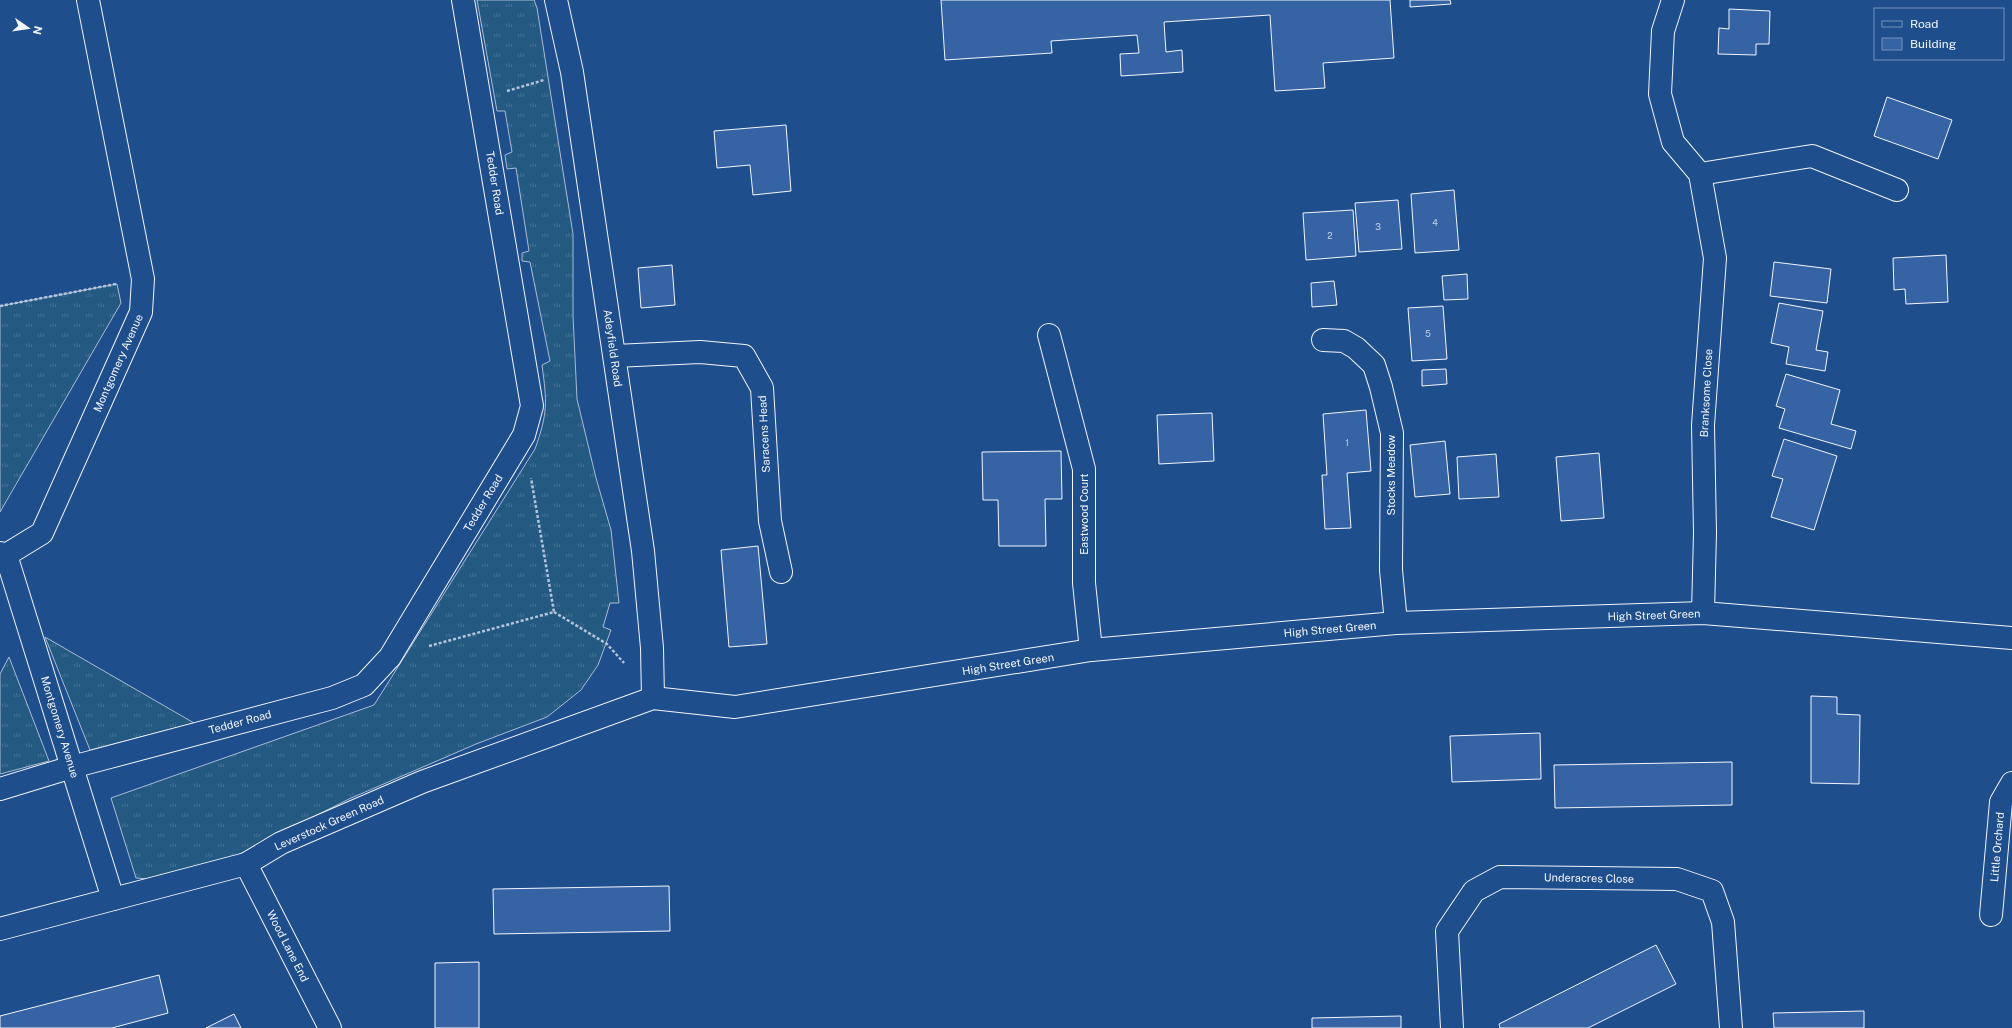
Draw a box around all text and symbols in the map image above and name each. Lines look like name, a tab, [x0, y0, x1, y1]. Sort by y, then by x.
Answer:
north arrow	[8, 8, 48, 48]
legend	[1874, 8, 2004, 60]
text: Road	[1910, 17, 1938, 31]
text: N	[31, 25, 45, 36]
text: Building	[1910, 37, 1956, 51]
street label: Tedder Road	[484, 150, 506, 216]
house number: 4	[1432, 217, 1438, 228]
house number: 3	[1375, 221, 1381, 232]
house number: 2	[1327, 230, 1333, 241]
street label: Adeyfield Road	[602, 309, 624, 387]
street label: Montgomery Avenue	[91, 312, 145, 414]
house number: 5	[1425, 328, 1431, 339]
street label: Branksome Close	[1698, 348, 1714, 438]
street label: Saracens Head	[756, 395, 772, 473]
street label: Stocks Meadow	[1385, 434, 1397, 515]
house number: 1	[1345, 437, 1349, 448]
street label: Tedder Road	[461, 472, 505, 534]
street label: Eastwood Court	[1078, 473, 1090, 555]
street label: High Street Green	[1607, 607, 1701, 623]
street label: High Street Green	[1283, 619, 1377, 639]
street label: High Street Green	[961, 651, 1055, 677]
street label: Montgomery Avenue	[39, 675, 81, 779]
street label: Tedder Road	[207, 708, 273, 736]
street label: Leverstock Green Road	[272, 793, 386, 853]
street label: Little Orchard	[1988, 811, 2006, 883]
street label: Underacres Close	[1544, 871, 1634, 885]
street label: Wood Lane End	[265, 908, 311, 984]

